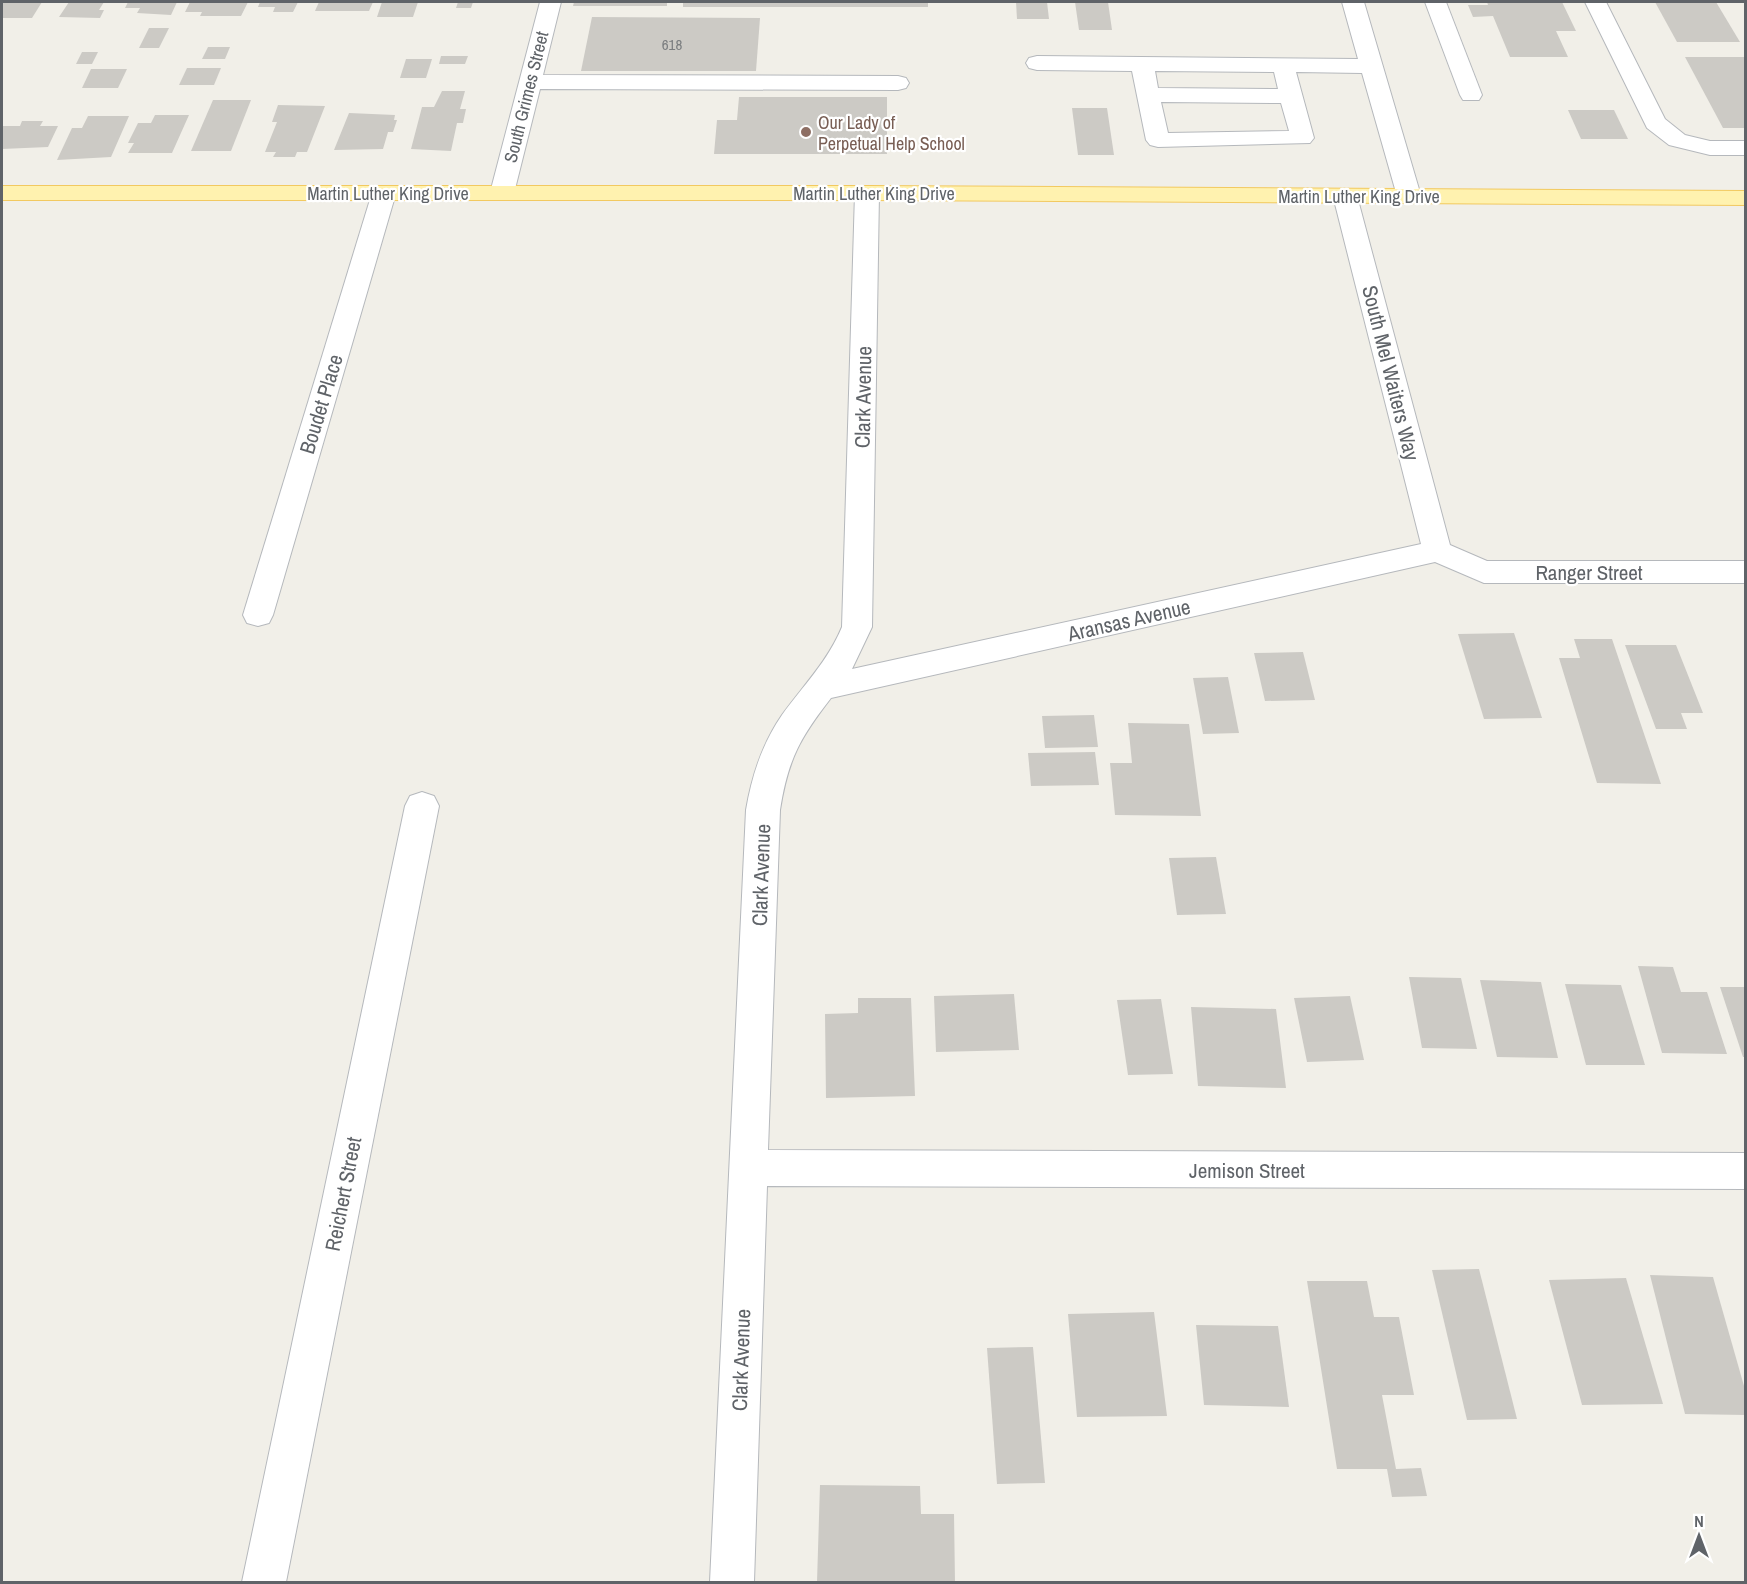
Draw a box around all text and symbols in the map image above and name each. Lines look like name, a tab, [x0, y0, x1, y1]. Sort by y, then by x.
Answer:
street label: South Grimes Street	[498, 29, 554, 165]
house number: 618	[662, 34, 682, 55]
place label: Our Lady of Perpetual Help School	[818, 110, 965, 156]
marker: Our Lady of Perpetual Help School	[799, 125, 813, 139]
street label: Martin Luther King Drive	[307, 181, 469, 206]
street label: Martin Luther King Drive	[793, 181, 955, 206]
street label: Martin Luther King Drive	[1278, 184, 1440, 209]
street label: South Mel Waiters Way	[1355, 282, 1427, 464]
street label: Clark Avenue	[848, 346, 878, 448]
street label: Boudet Place	[292, 351, 350, 457]
street label: Ranger Street	[1535, 558, 1643, 587]
street label: Aransas Avenue	[1064, 592, 1193, 648]
street label: Clark Avenue	[745, 823, 777, 927]
street label: Reichert Street	[318, 1134, 368, 1254]
street label: Jemison Street	[1189, 1156, 1305, 1185]
street label: Clark Avenue	[725, 1308, 757, 1412]
north arrow	[1669, 1506, 1729, 1566]
text: N	[1694, 1510, 1704, 1532]

